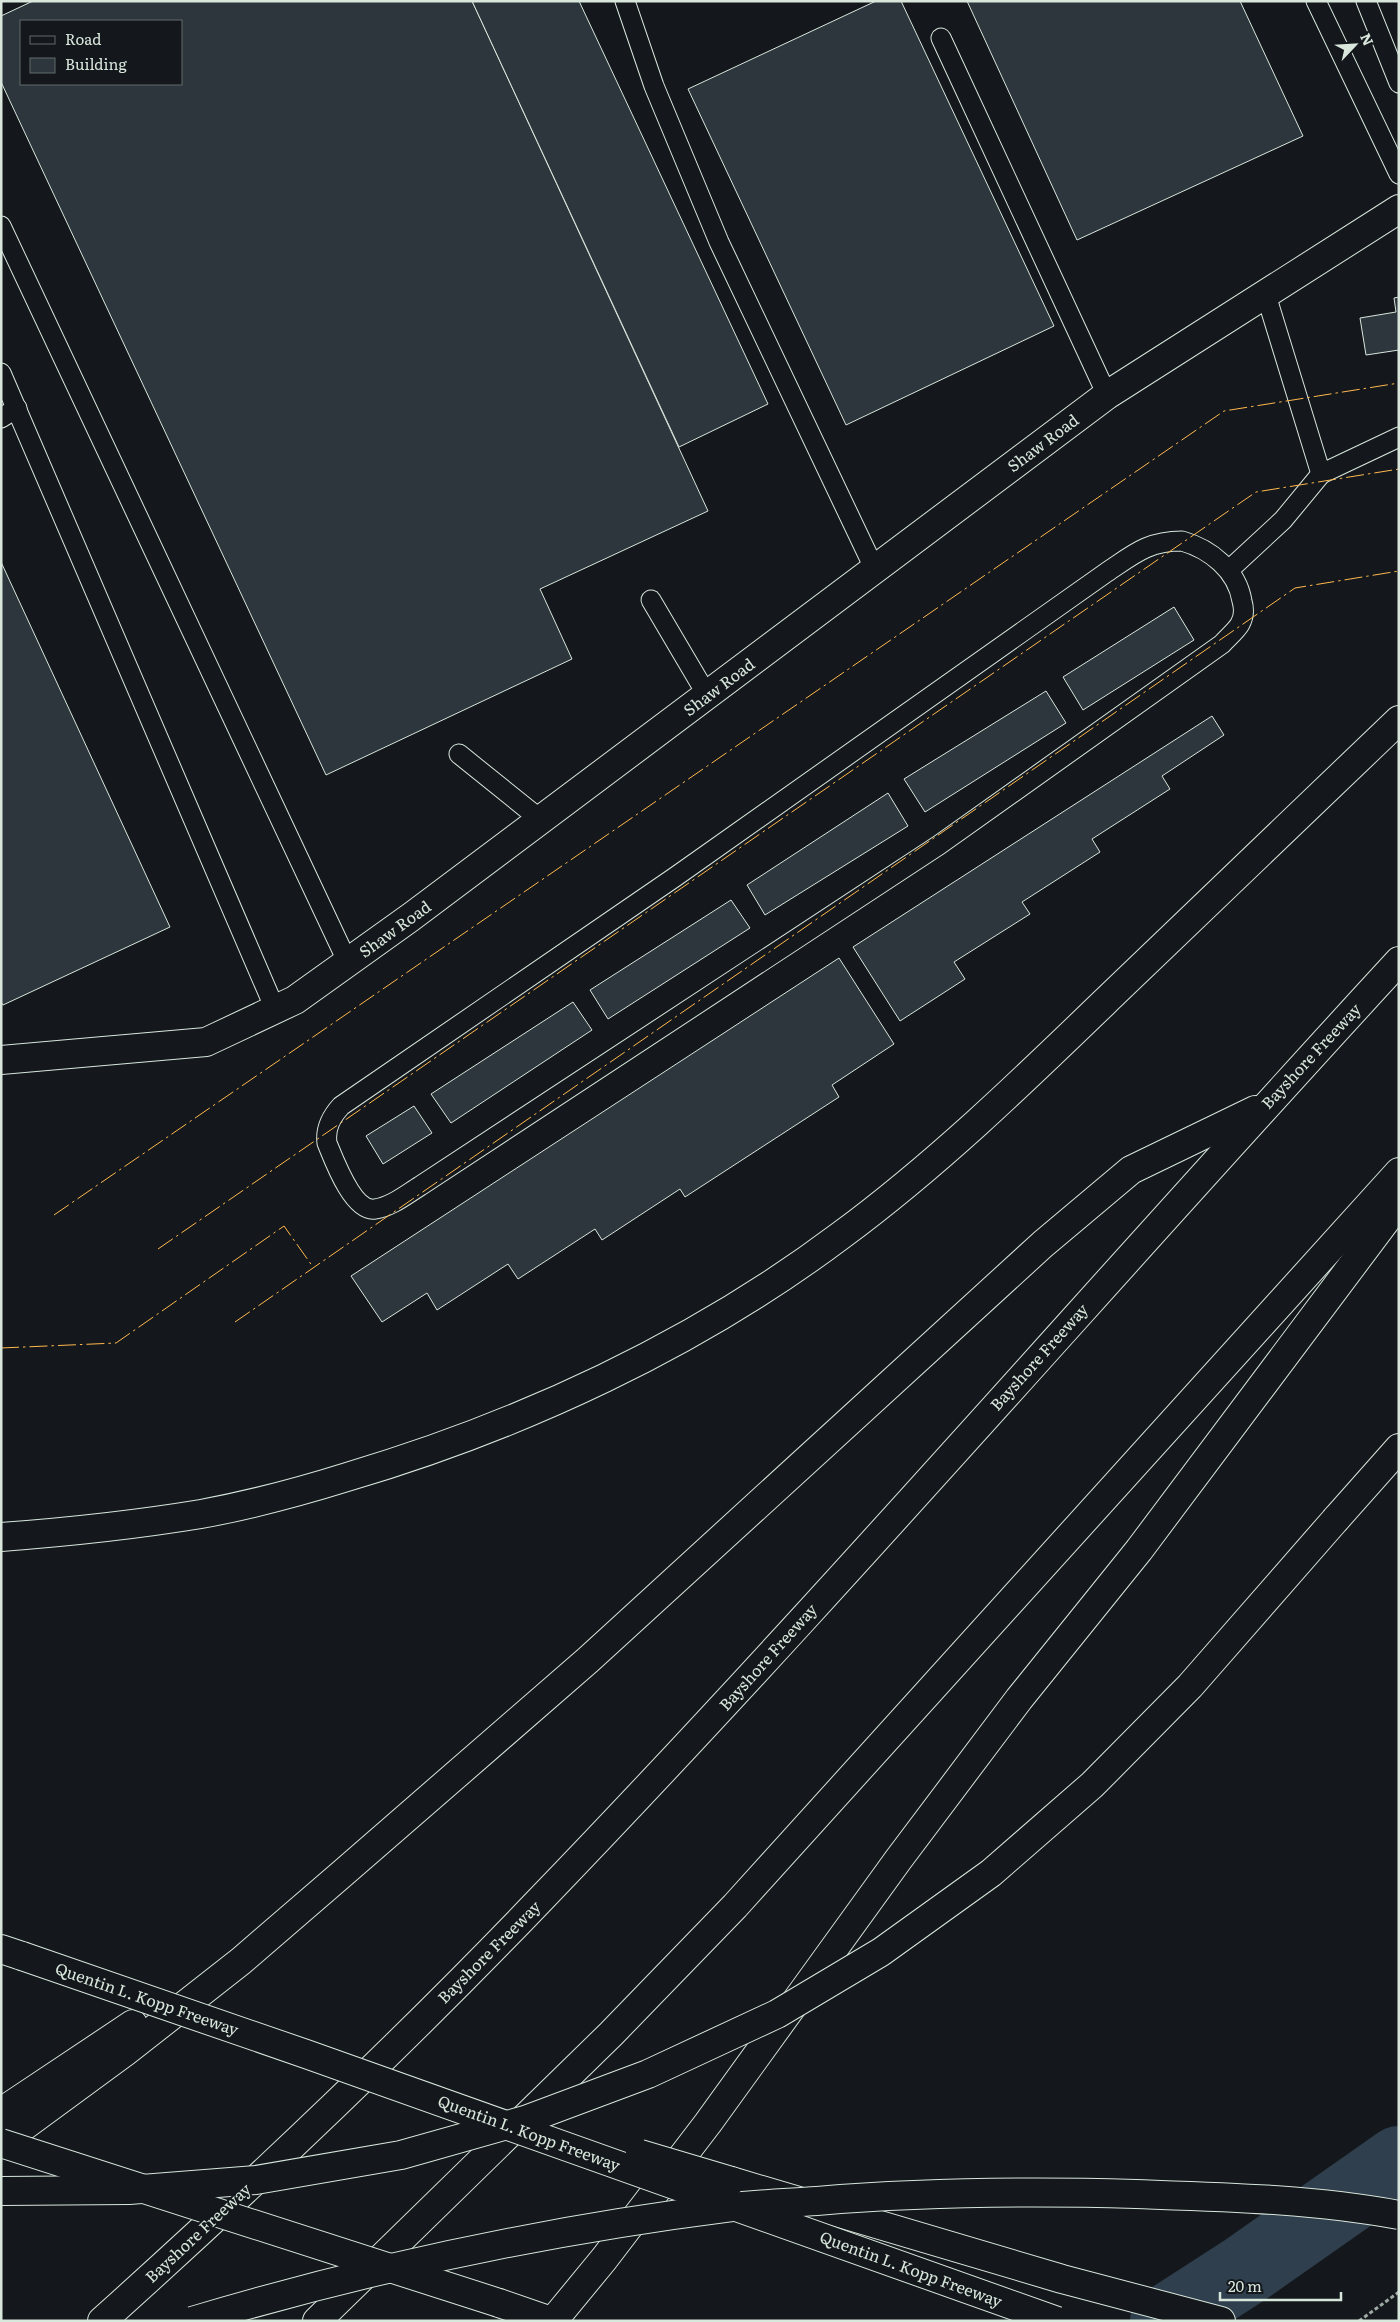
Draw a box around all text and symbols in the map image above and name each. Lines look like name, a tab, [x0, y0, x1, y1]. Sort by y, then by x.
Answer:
legend	[20, 20, 182, 85]
north arrow	[1330, 20, 1380, 70]
text: Road	[65, 27, 101, 50]
text: N	[1356, 30, 1379, 49]
text: Building	[65, 52, 127, 75]
street label: Shaw Road	[1002, 407, 1083, 477]
street label: Shaw Road	[678, 651, 759, 721]
street label: Shaw Road	[353, 894, 436, 963]
street label: Bayshore Freeway	[1255, 996, 1366, 1114]
street label: Bayshore Freeway	[984, 1297, 1094, 1415]
street label: Bayshore Freeway	[713, 1597, 823, 1715]
street label: Bayshore Freeway	[431, 1894, 546, 2008]
street label: Quentin L. Kopp Freeway	[52, 1955, 243, 2041]
street label: Quentin L. Kopp Freeway	[435, 2088, 625, 2177]
street label: Bayshore Freeway	[139, 2176, 256, 2288]
street label: Quentin L. Kopp Freeway	[817, 2224, 1007, 2313]
scale bar	[1220, 2270, 1341, 2302]
text: 20 m	[1228, 2274, 1262, 2297]

